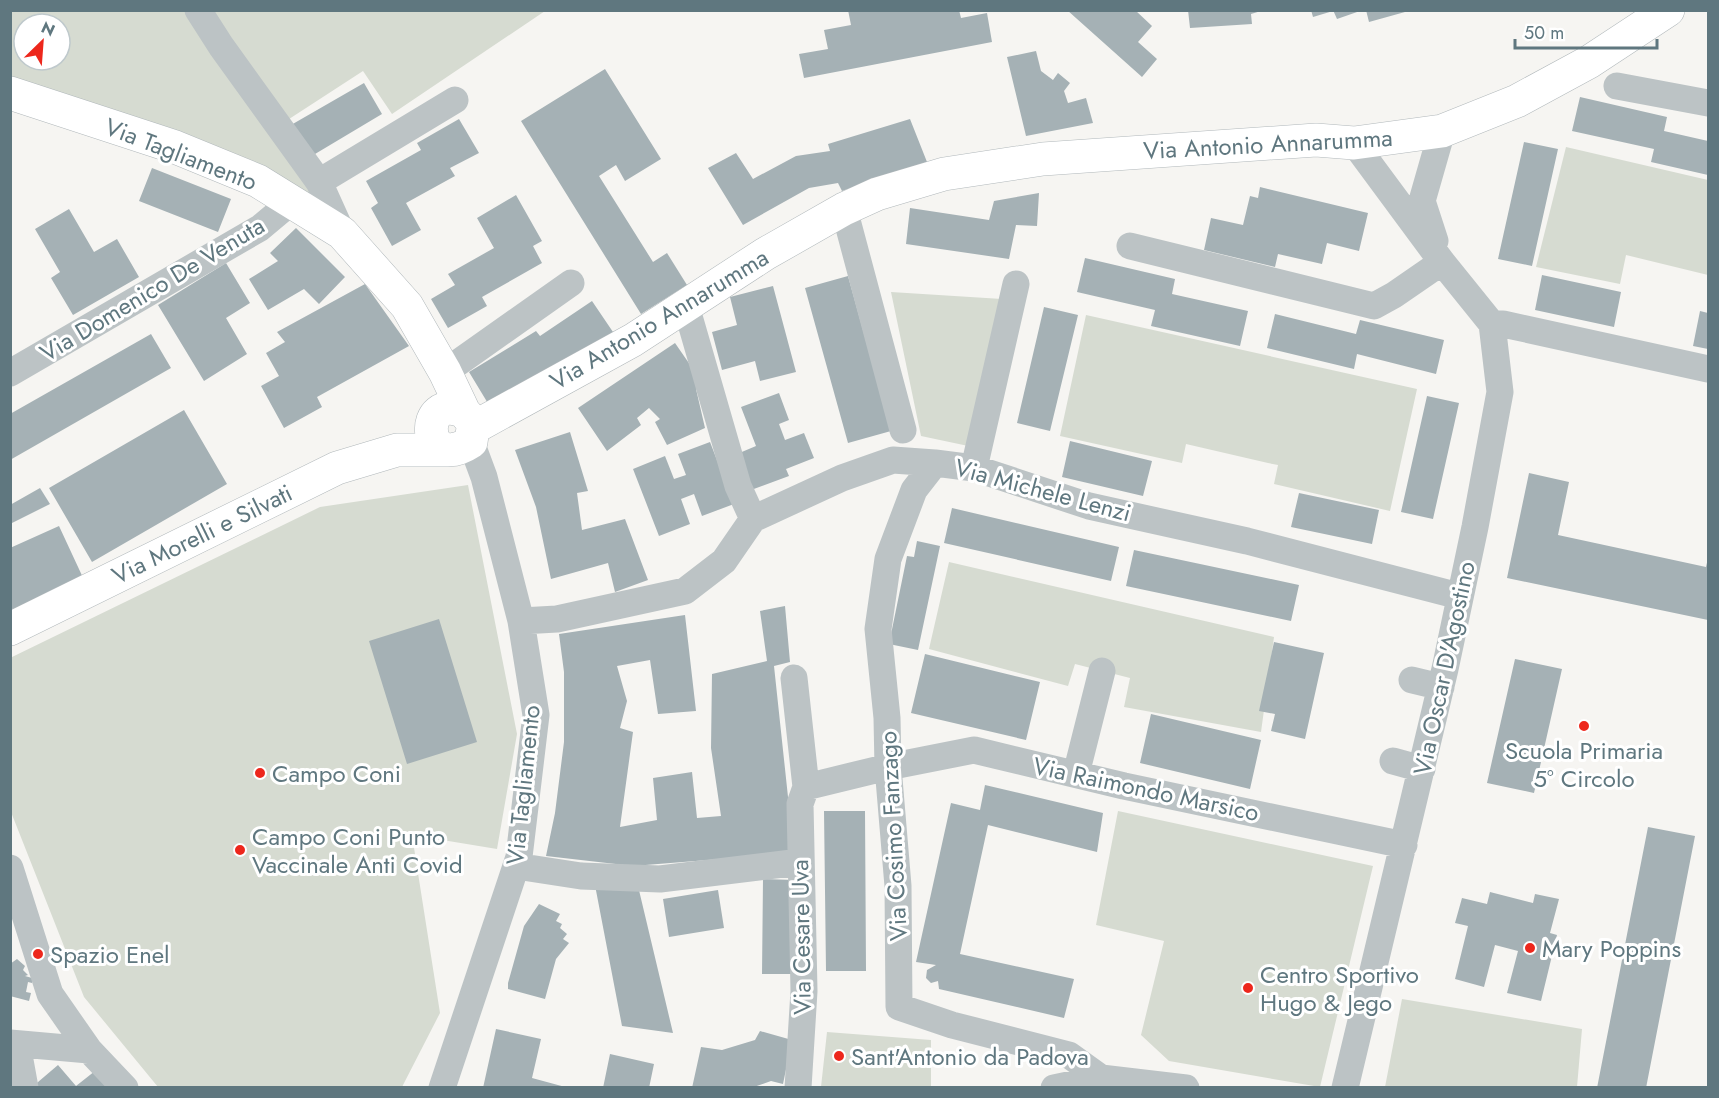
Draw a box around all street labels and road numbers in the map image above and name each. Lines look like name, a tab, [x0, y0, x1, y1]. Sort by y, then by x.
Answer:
street label: Via Tagliamento	[100, 109, 262, 199]
street label: Via Antonio Annarumma	[1142, 120, 1394, 168]
street label: Via Domenico De Venuta	[33, 208, 271, 370]
street label: Via Antonio Annarumma	[543, 240, 775, 398]
street label: Via Michele Lenzi	[951, 450, 1135, 530]
street label: Via Morelli e Silvati	[106, 475, 298, 593]
street label: Via Oscar D'Agostino	[1404, 558, 1484, 778]
street label: Via Tagliamento	[497, 703, 549, 867]
street label: Via Cosimo Fanzago	[870, 730, 916, 942]
street label: Via Raimondo Marsico	[1030, 748, 1262, 830]
street label: Via Cesare Uva	[782, 859, 820, 1015]

